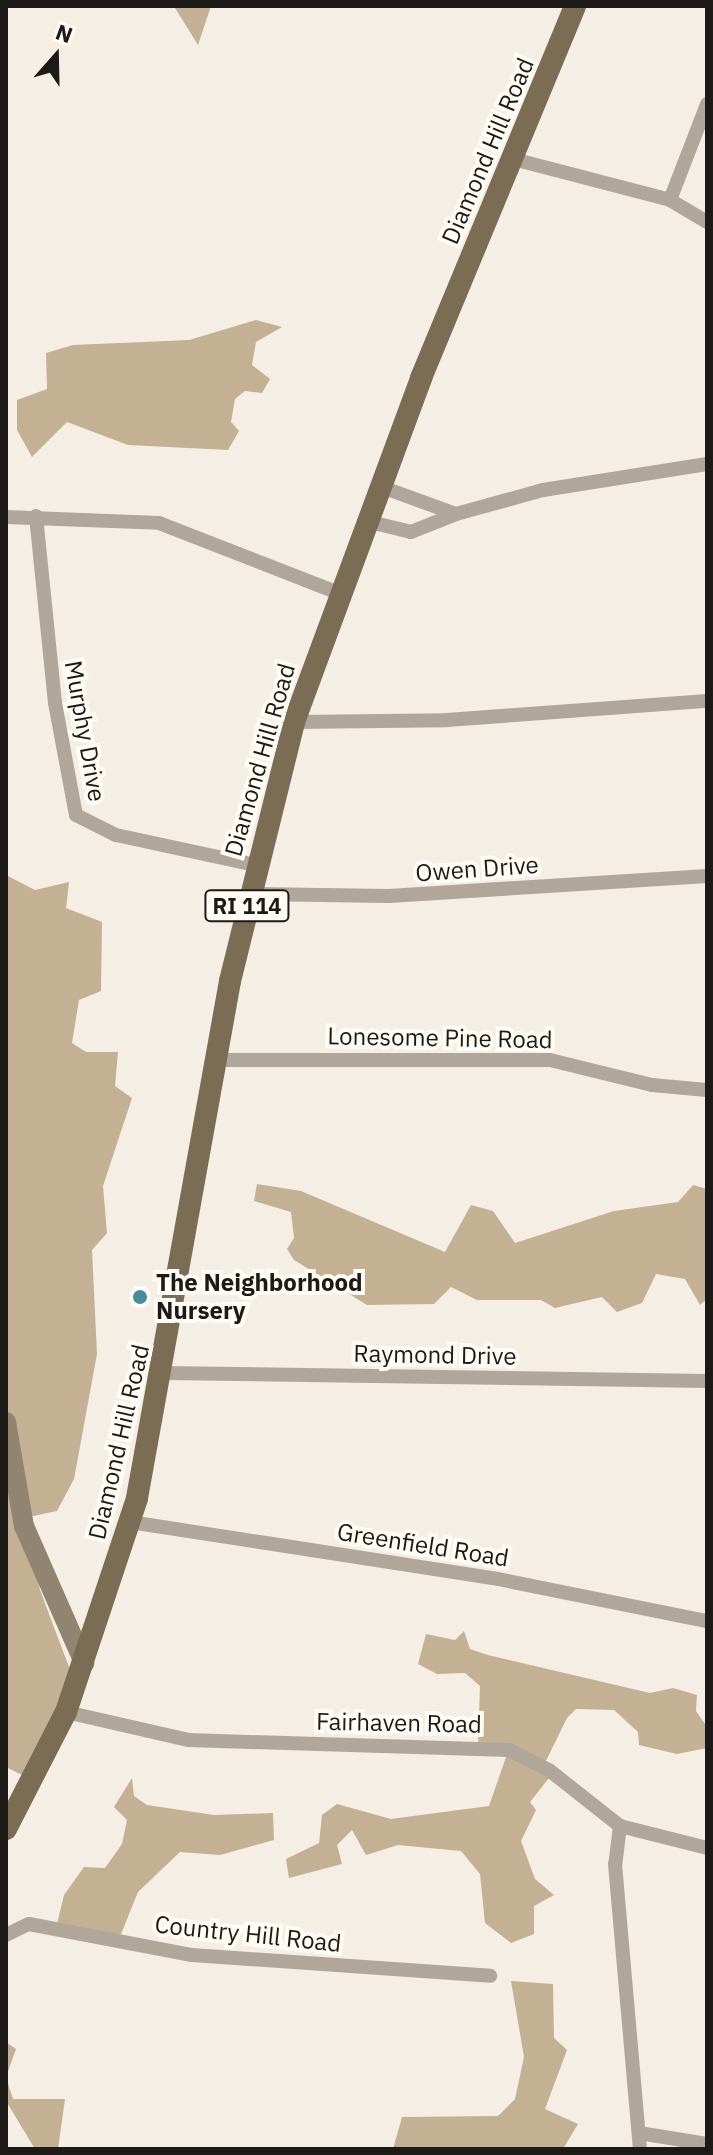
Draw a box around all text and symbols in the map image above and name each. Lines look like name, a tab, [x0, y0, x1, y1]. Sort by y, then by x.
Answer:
north arrow	[16, 16, 96, 96]
text: N	[52, 17, 77, 49]
street label: Diamond Hill Road	[436, 54, 540, 248]
street label: Murphy Drive	[58, 658, 112, 804]
street label: Diamond Hill Road	[219, 660, 301, 860]
street label: Owen Drive	[414, 850, 540, 888]
road number: RI 114	[203, 888, 291, 924]
street label: Lonesome Pine Road	[327, 1022, 553, 1054]
place label: The Neighborhood Nursery	[156, 1269, 363, 1325]
marker: The Neighborhood Nursery	[131, 1288, 149, 1306]
street label: Raymond Drive	[353, 1339, 517, 1371]
street label: Diamond Hill Road	[83, 1342, 155, 1542]
street label: Greenfield Road	[335, 1517, 511, 1573]
street label: Fairhaven Road	[316, 1707, 482, 1739]
street label: Country Hill Road	[153, 1910, 343, 1958]

